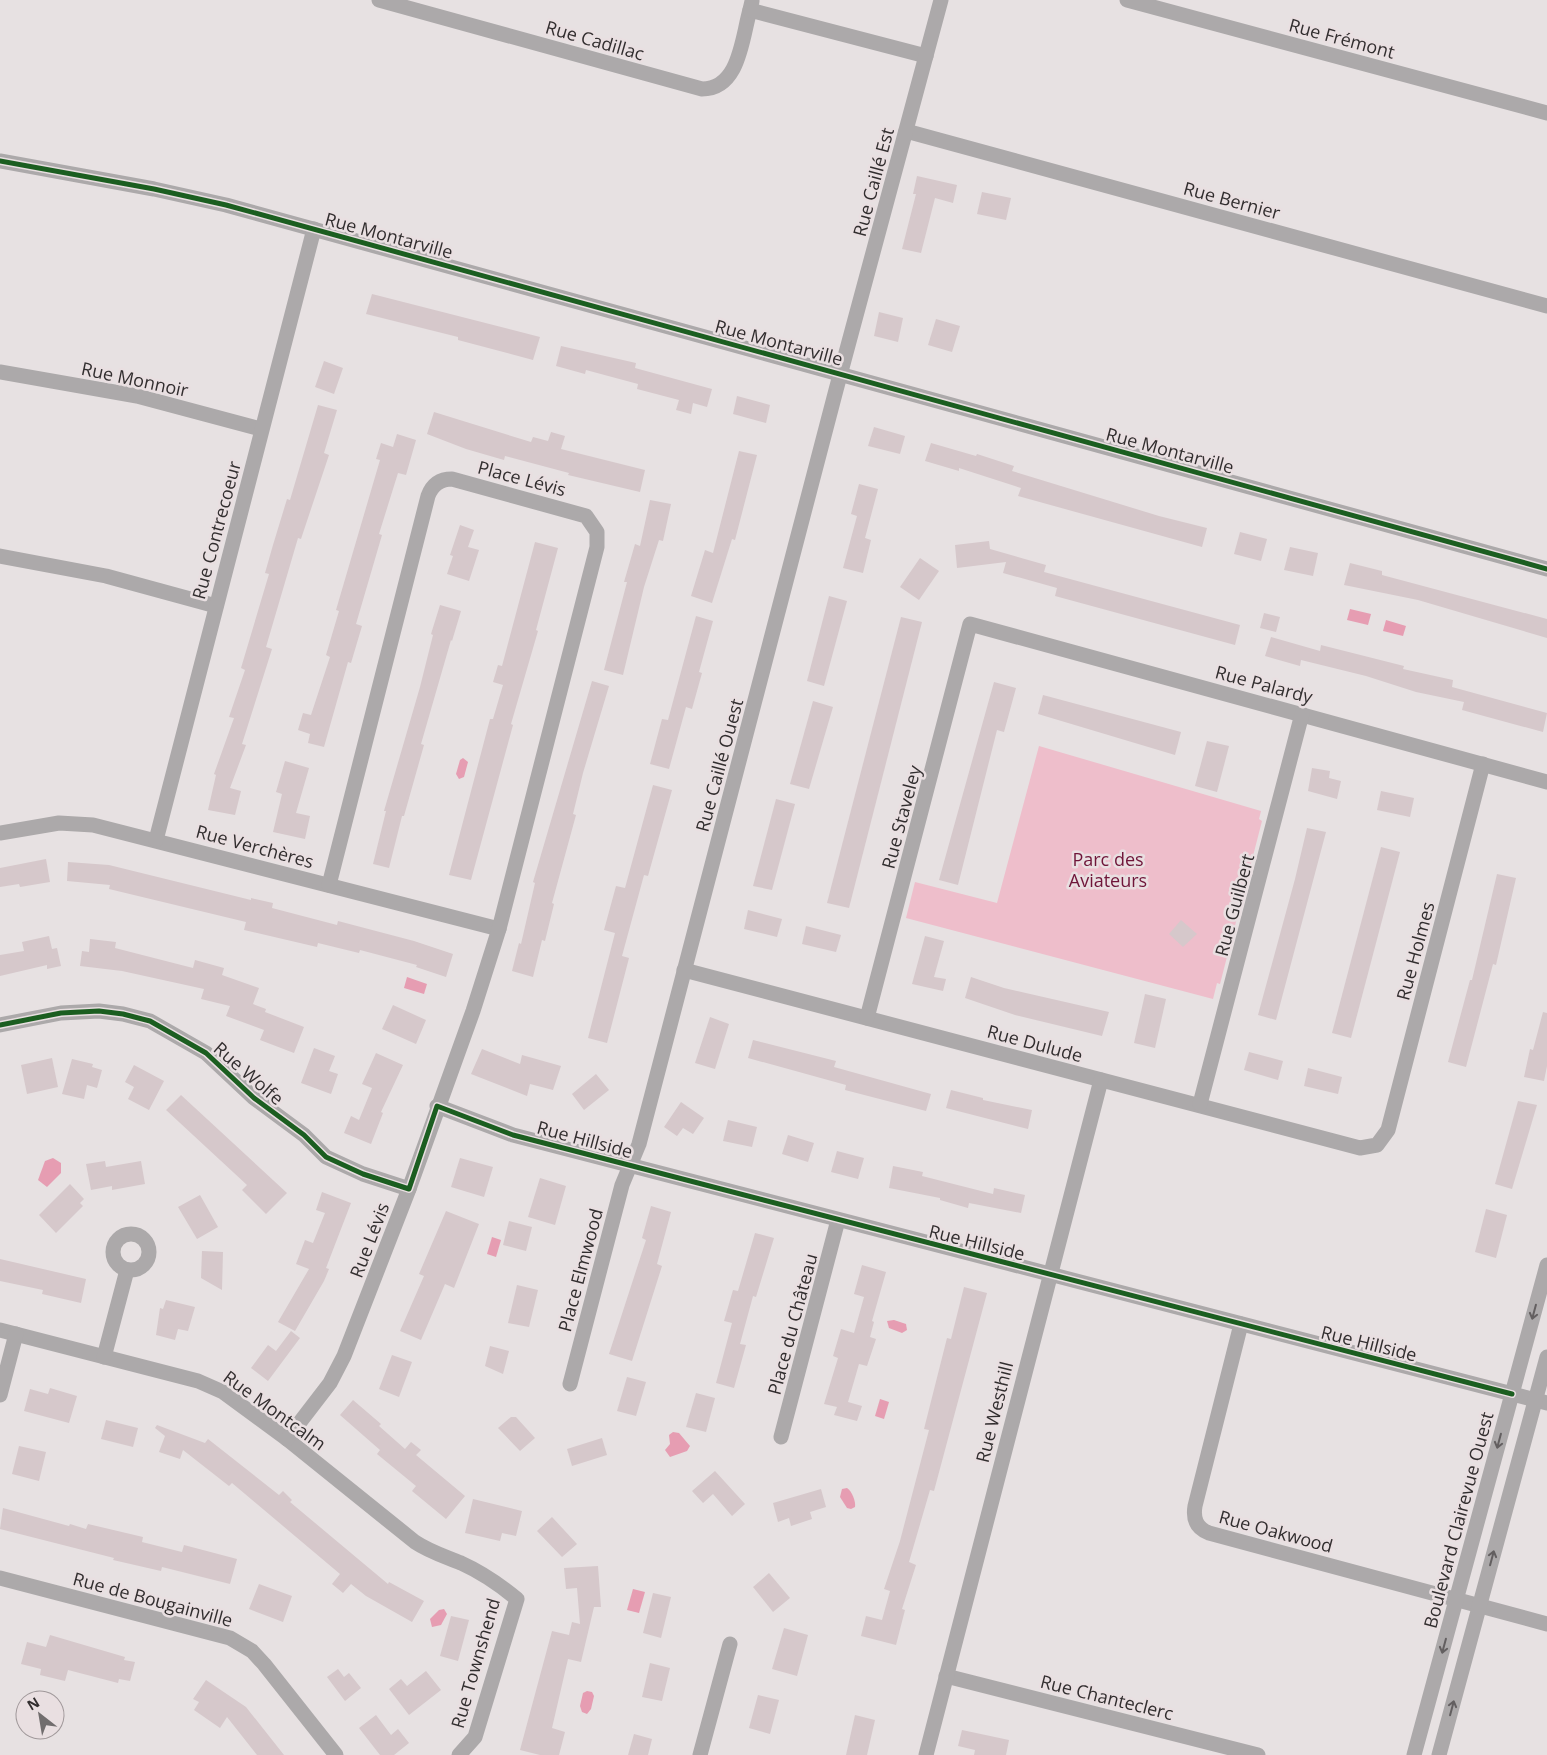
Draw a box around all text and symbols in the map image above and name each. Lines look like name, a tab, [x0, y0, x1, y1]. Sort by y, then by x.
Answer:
street label: Rue Frémont	[1286, 12, 1398, 64]
street label: Rue Cadillac	[543, 14, 647, 66]
street label: Rue Caillé Est	[847, 125, 899, 239]
street label: Rue Bernier	[1181, 176, 1284, 225]
street label: Rue Montarville	[322, 206, 456, 264]
street label: Rue Montarville	[712, 313, 846, 371]
street label: Rue Monnoir	[79, 356, 191, 402]
street label: Rue Montarville	[1103, 421, 1237, 479]
street label: Place Lévis	[475, 455, 569, 501]
street label: Rue Contrecoeur	[186, 458, 246, 602]
street label: Rue Palardy	[1213, 660, 1316, 709]
street label: Rue Caillé Ouest	[690, 696, 748, 834]
street label: Rue Staveley	[876, 762, 927, 871]
street label: Rue Verchères	[193, 819, 317, 873]
park label: Parc des Aviateurs	[1069, 847, 1147, 892]
street label: Rue Guilbert	[1209, 851, 1259, 959]
street label: Rue Holmes	[1390, 899, 1440, 1003]
street label: Rue Dulude	[985, 1019, 1085, 1067]
street label: Rue Wolfe	[209, 1036, 289, 1110]
street label: Rue Hillside	[535, 1115, 635, 1163]
street label: Rue Lévis	[344, 1199, 394, 1281]
street label: Place Elmwood	[552, 1206, 608, 1334]
street label: Rue Hillside	[927, 1218, 1027, 1266]
street label: Place du Château	[762, 1251, 822, 1397]
one-way arrow	[1529, 1304, 1538, 1320]
street label: Rue Hillside	[1319, 1319, 1419, 1367]
street label: Rue Westhill	[970, 1359, 1018, 1465]
street label: Rue Montcalm	[219, 1365, 331, 1455]
street label: Boulevard Clairevue Ouest	[1418, 1409, 1498, 1631]
one-way arrow	[1494, 1433, 1503, 1449]
street label: Rue Oakwood	[1216, 1504, 1336, 1558]
one-way arrow	[1488, 1551, 1498, 1567]
street label: Rue de Bougainville	[71, 1566, 235, 1632]
street label: Rue Townshend	[445, 1595, 505, 1731]
one-way arrow	[1438, 1638, 1448, 1654]
street label: Rue Chanteclerc	[1038, 1669, 1176, 1725]
north arrow	[15, 1690, 65, 1740]
text: N	[23, 1692, 43, 1715]
one-way arrow	[1447, 1700, 1457, 1716]

